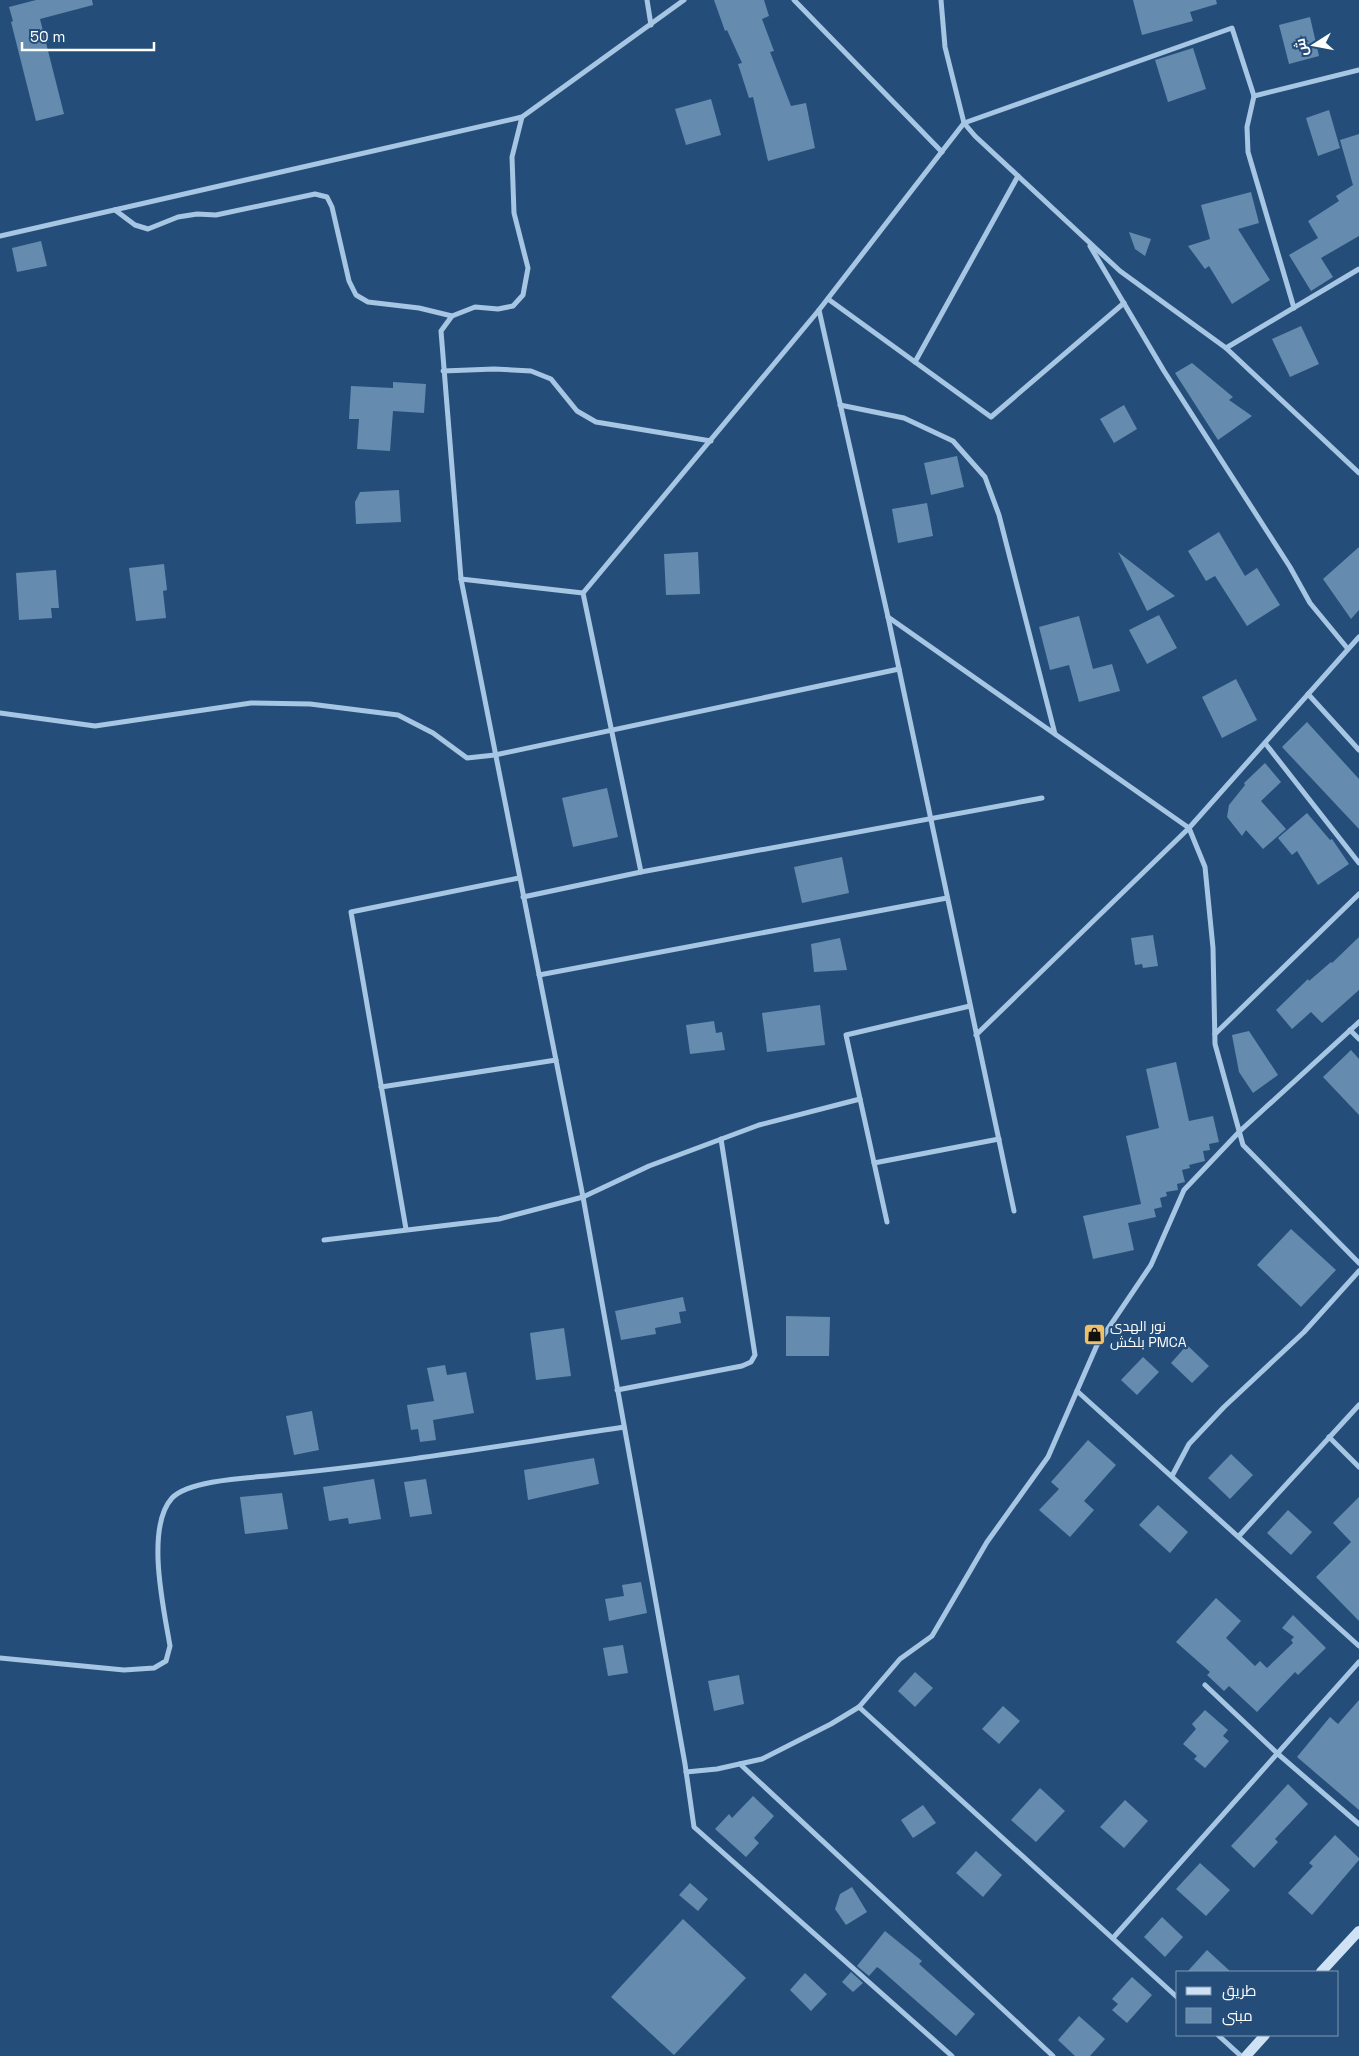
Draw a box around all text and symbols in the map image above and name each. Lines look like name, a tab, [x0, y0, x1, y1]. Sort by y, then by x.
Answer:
scale bar	[22, 20, 155, 52]
north arrow	[1289, 20, 1339, 70]
text: 50 m	[30, 27, 65, 46]
text: ش	[1291, 37, 1312, 58]
place label: نور الهدى بلكش PMCA	[1110, 1317, 1187, 1351]
shop icon: نور الهدى بلكش PMCA	[1082, 1322, 1106, 1346]
legend	[1176, 1971, 1339, 2036]
text: طريق	[1222, 1981, 1256, 2001]
text: مبنى	[1222, 2006, 1253, 2026]

